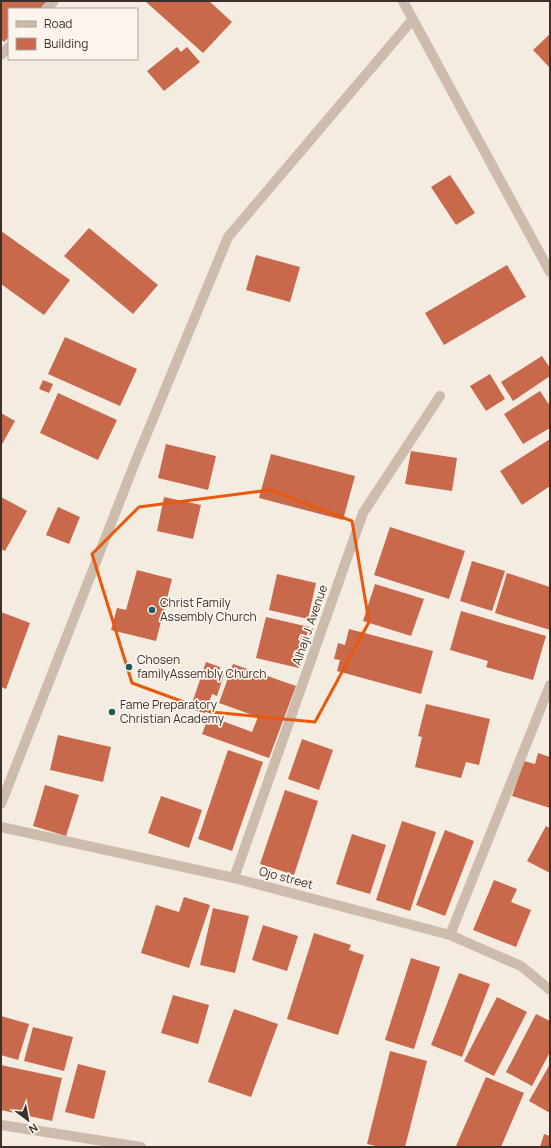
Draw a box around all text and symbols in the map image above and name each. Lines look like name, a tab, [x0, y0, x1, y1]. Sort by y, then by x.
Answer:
legend	[8, 8, 138, 60]
text: Road	[44, 15, 72, 32]
text: Building	[44, 35, 88, 52]
street label: Alhaji J. Avenue	[288, 582, 331, 667]
place label: Christ Family Assembly Church	[160, 594, 257, 625]
marker: Christ Family Assembly Church	[147, 605, 157, 615]
place label: Chosen familyAssembly Church	[137, 651, 266, 682]
marker: Chosen familyAssembly Church	[124, 662, 134, 672]
place label: Fame Preparatory Christian Academy	[120, 696, 225, 727]
marker: Fame Preparatory Christian Academy	[107, 707, 117, 717]
street label: Ojo street	[257, 862, 315, 893]
north arrow	[8, 1100, 48, 1140]
text: N	[26, 1120, 41, 1137]

